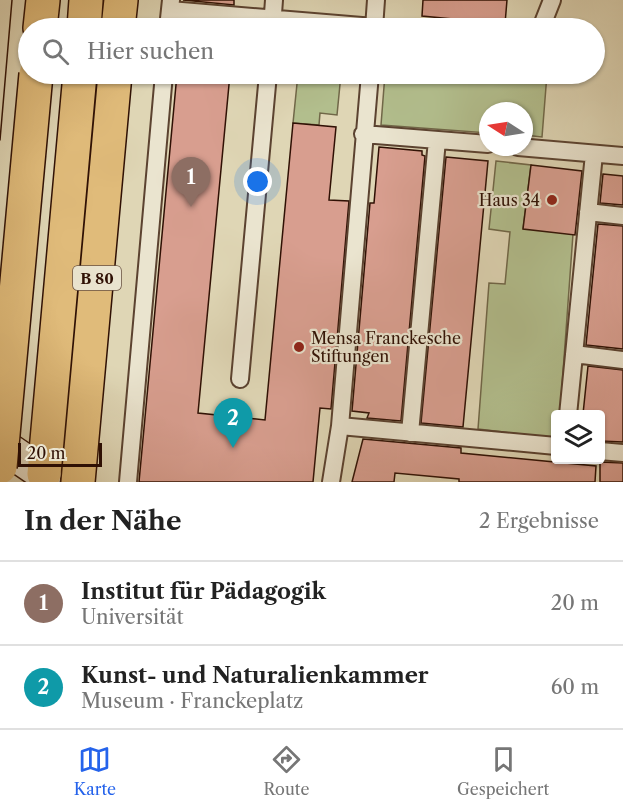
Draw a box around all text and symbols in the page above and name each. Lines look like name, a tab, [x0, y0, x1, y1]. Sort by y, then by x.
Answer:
search box	[18, 18, 605, 84]
icon: search	[39, 35, 72, 68]
text: Hier suchen	[87, 38, 214, 65]
north arrow	[479, 102, 533, 156]
pin: 1	[172, 158, 210, 207]
your location	[243, 167, 272, 196]
place label: Haus 34	[479, 190, 540, 210]
marker: Haus 34	[545, 193, 559, 207]
road number: B 80	[73, 266, 121, 290]
place label: Mensa Franckesche Stiftungen	[311, 328, 461, 366]
marker: Mensa Franckesche Stiftungen	[292, 340, 306, 354]
pin: 2	[214, 398, 252, 448]
map controls	[551, 410, 605, 464]
button: layers	[551, 410, 605, 464]
scale bar	[18, 440, 102, 468]
text: 20 m	[27, 443, 66, 463]
text: In der Nähe	[24, 505, 181, 537]
text: 2 Ergebnisse	[479, 509, 599, 533]
text: Institut für Pädagogik	[81, 578, 326, 605]
text: 1	[39, 591, 48, 615]
text: 20 m	[551, 591, 599, 615]
text: Universität	[81, 605, 184, 629]
text: Kunst- und Naturalienkammer	[81, 662, 429, 689]
text: 2	[38, 675, 49, 699]
text: 60 m	[551, 675, 599, 699]
text: Museum · Franckeplatz	[81, 689, 303, 713]
tab: Karte	[74, 743, 116, 799]
tab: Route	[264, 743, 309, 799]
tab: Gespeichert	[457, 743, 549, 799]

